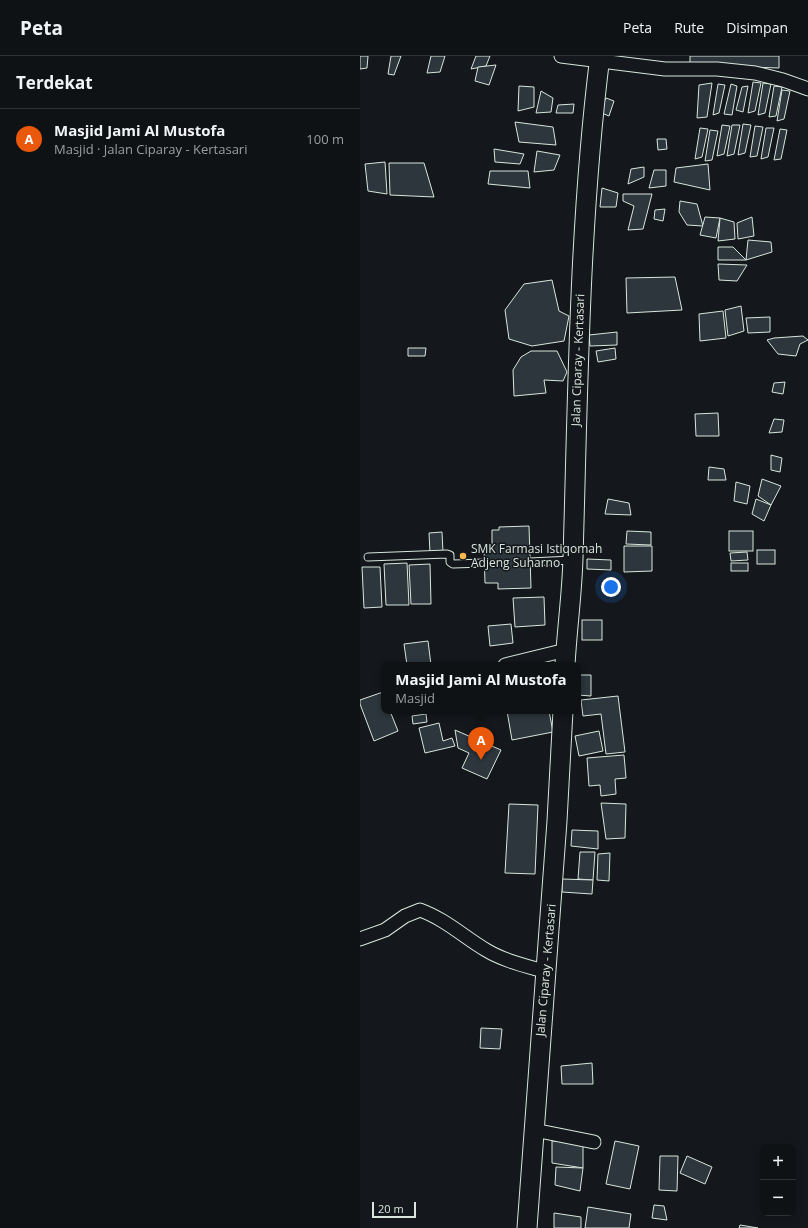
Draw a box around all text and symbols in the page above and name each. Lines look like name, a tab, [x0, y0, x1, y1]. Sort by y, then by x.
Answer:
text: Peta	[20, 15, 63, 41]
text: Peta	[623, 18, 652, 37]
text: Rute	[674, 18, 704, 37]
text: Disimpan	[726, 18, 788, 37]
text: Terdekat	[16, 71, 93, 94]
text: Masjid Jami Al Mustofa	[54, 120, 225, 140]
text: A	[25, 130, 33, 148]
text: 100 m	[306, 130, 344, 148]
text: Masjid · Jalan Ciparay - Kertasari	[54, 140, 247, 158]
street label: Jalan Ciparay - Kertasari	[567, 293, 588, 428]
place label: SMK Farmasi Istiqomah Adjeng Suharno	[471, 540, 602, 571]
marker: SMK Farmasi Istiqomah Adjeng Suharno	[458, 551, 468, 561]
your location	[601, 577, 621, 597]
popup	[381, 662, 581, 714]
text: Masjid Jami Al Mustofa	[395, 669, 567, 689]
text: Masjid	[395, 689, 435, 707]
pin: A	[468, 727, 494, 760]
street label: Jalan Ciparay - Kertasari	[531, 903, 560, 1038]
map controls	[760, 1144, 796, 1216]
button: +	[760, 1144, 796, 1180]
button: −	[760, 1180, 796, 1216]
scale bar	[372, 1200, 416, 1219]
text: 20 m	[378, 1201, 404, 1216]

